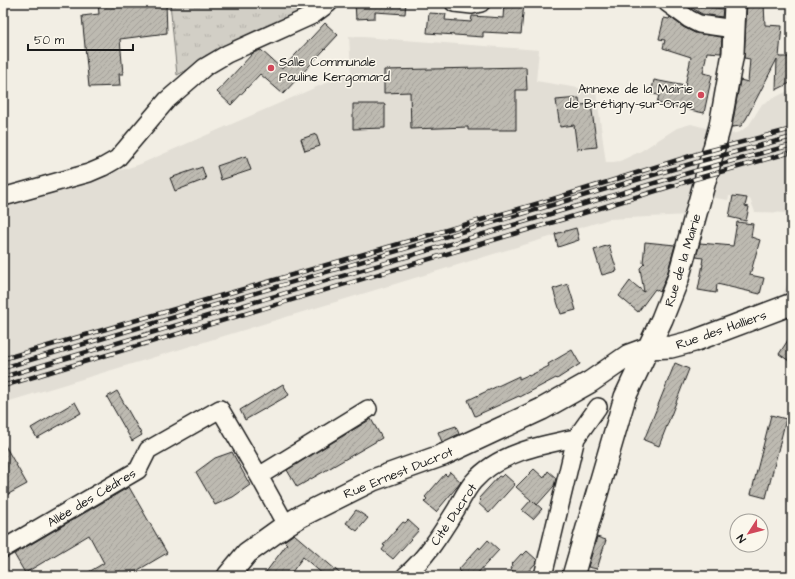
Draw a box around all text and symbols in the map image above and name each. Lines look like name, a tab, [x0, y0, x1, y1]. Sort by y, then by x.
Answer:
scale bar	[28, 26, 133, 52]
text: 50 m	[34, 32, 65, 49]
place label: Salle Communale Pauline Kergomard	[279, 53, 390, 87]
marker: Salle Communale Pauline Kergomard	[266, 63, 276, 73]
place label: Annexe de la Mairie de Brétigny-sur-Orge	[565, 80, 693, 114]
marker: Annexe de la Mairie de Brétigny-sur-Orge	[696, 90, 706, 100]
street label: Rue de la Mairie	[660, 212, 706, 309]
street label: Rue des Halliers	[674, 306, 770, 354]
street label: Rue Ernest Ducrot	[341, 442, 456, 503]
street label: Allée des Cèdres	[44, 464, 140, 532]
street label: Cité Ducrot	[426, 479, 482, 549]
north arrow	[729, 513, 769, 553]
text: N	[733, 531, 749, 546]

